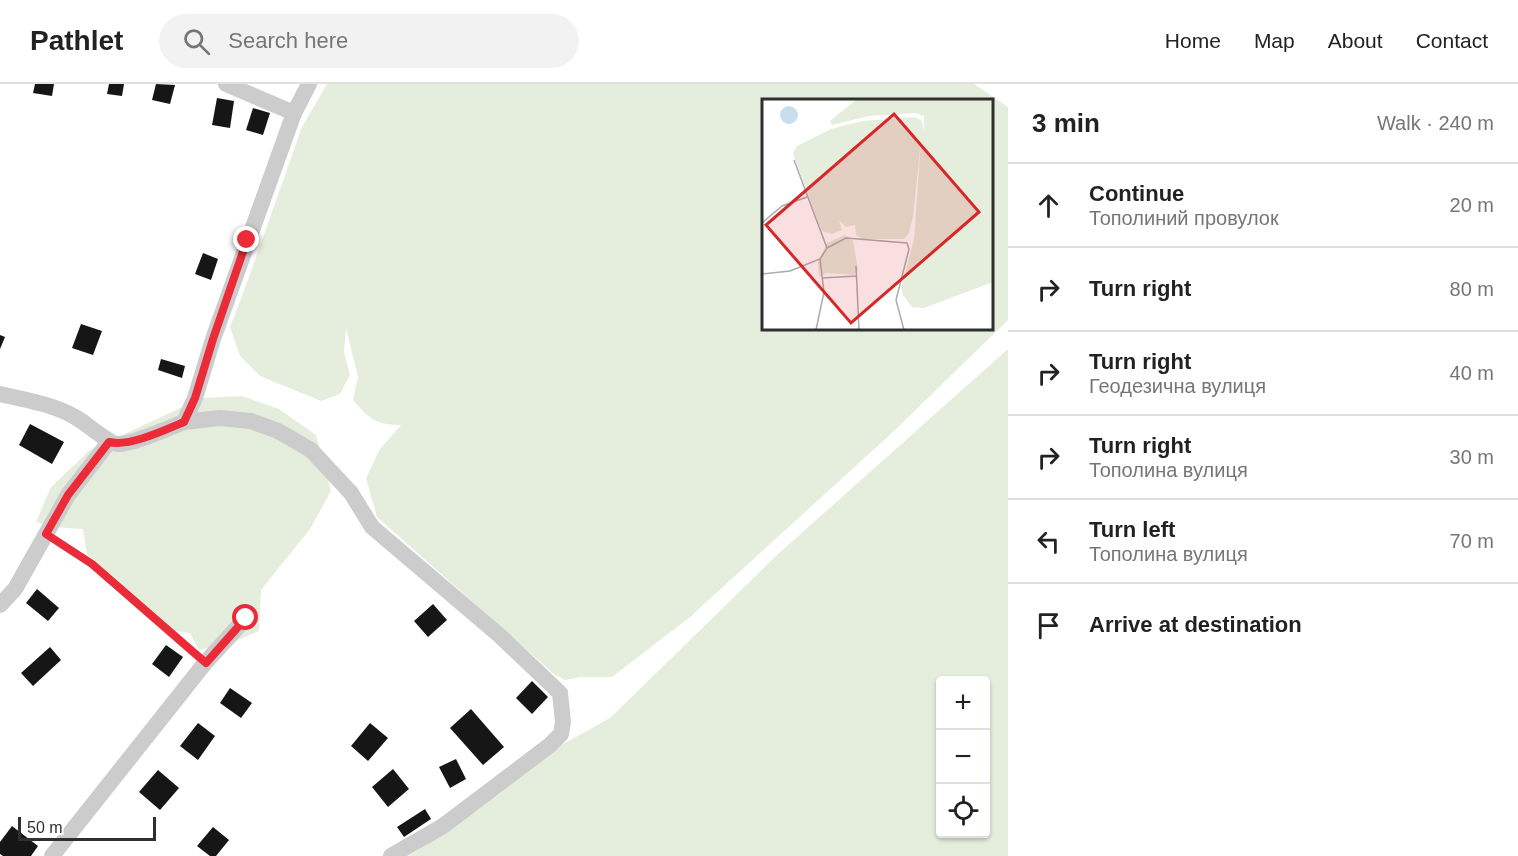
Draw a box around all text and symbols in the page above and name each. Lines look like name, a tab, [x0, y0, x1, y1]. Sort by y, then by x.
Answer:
search box	[159, 14, 579, 68]
text: Pathlet	[30, 25, 123, 56]
icon: search	[180, 25, 213, 58]
text: Search here	[228, 28, 348, 53]
text: Home	[1165, 29, 1221, 52]
text: Map	[1254, 29, 1295, 52]
text: About	[1328, 29, 1383, 52]
text: Contact	[1416, 29, 1488, 52]
inset map	[762, 99, 993, 330]
text: 3 min	[1032, 108, 1100, 138]
text: Walk · 240 m	[1377, 112, 1494, 134]
text: Continue	[1089, 181, 1184, 206]
icon: ahead	[1032, 189, 1065, 222]
text: 20 m	[1450, 194, 1494, 216]
text: Тополиний провулок	[1089, 207, 1279, 229]
route end	[233, 226, 259, 252]
icon: right	[1032, 273, 1065, 306]
text: Turn right	[1089, 276, 1191, 301]
text: 80 m	[1450, 278, 1494, 300]
text: Turn right	[1089, 349, 1191, 374]
icon: right	[1032, 357, 1065, 390]
text: 40 m	[1450, 362, 1494, 384]
text: Геодезична вулиця	[1089, 375, 1266, 397]
text: Turn right	[1089, 433, 1191, 458]
icon: right	[1032, 441, 1065, 474]
text: 30 m	[1450, 446, 1494, 468]
text: Тополина вулиця	[1089, 459, 1248, 481]
text: Turn left	[1089, 517, 1175, 542]
icon: left	[1032, 525, 1065, 558]
text: 70 m	[1450, 530, 1494, 552]
text: Тополина вулиця	[1089, 543, 1248, 565]
route start	[232, 604, 258, 630]
icon: arrive	[1032, 609, 1065, 642]
text: Arrive at destination	[1089, 612, 1302, 637]
map controls	[936, 676, 990, 838]
button: +	[936, 676, 990, 730]
button: −	[936, 730, 990, 784]
button: locate	[936, 784, 990, 838]
scale bar	[18, 814, 156, 842]
text: 50 m	[27, 819, 63, 836]

